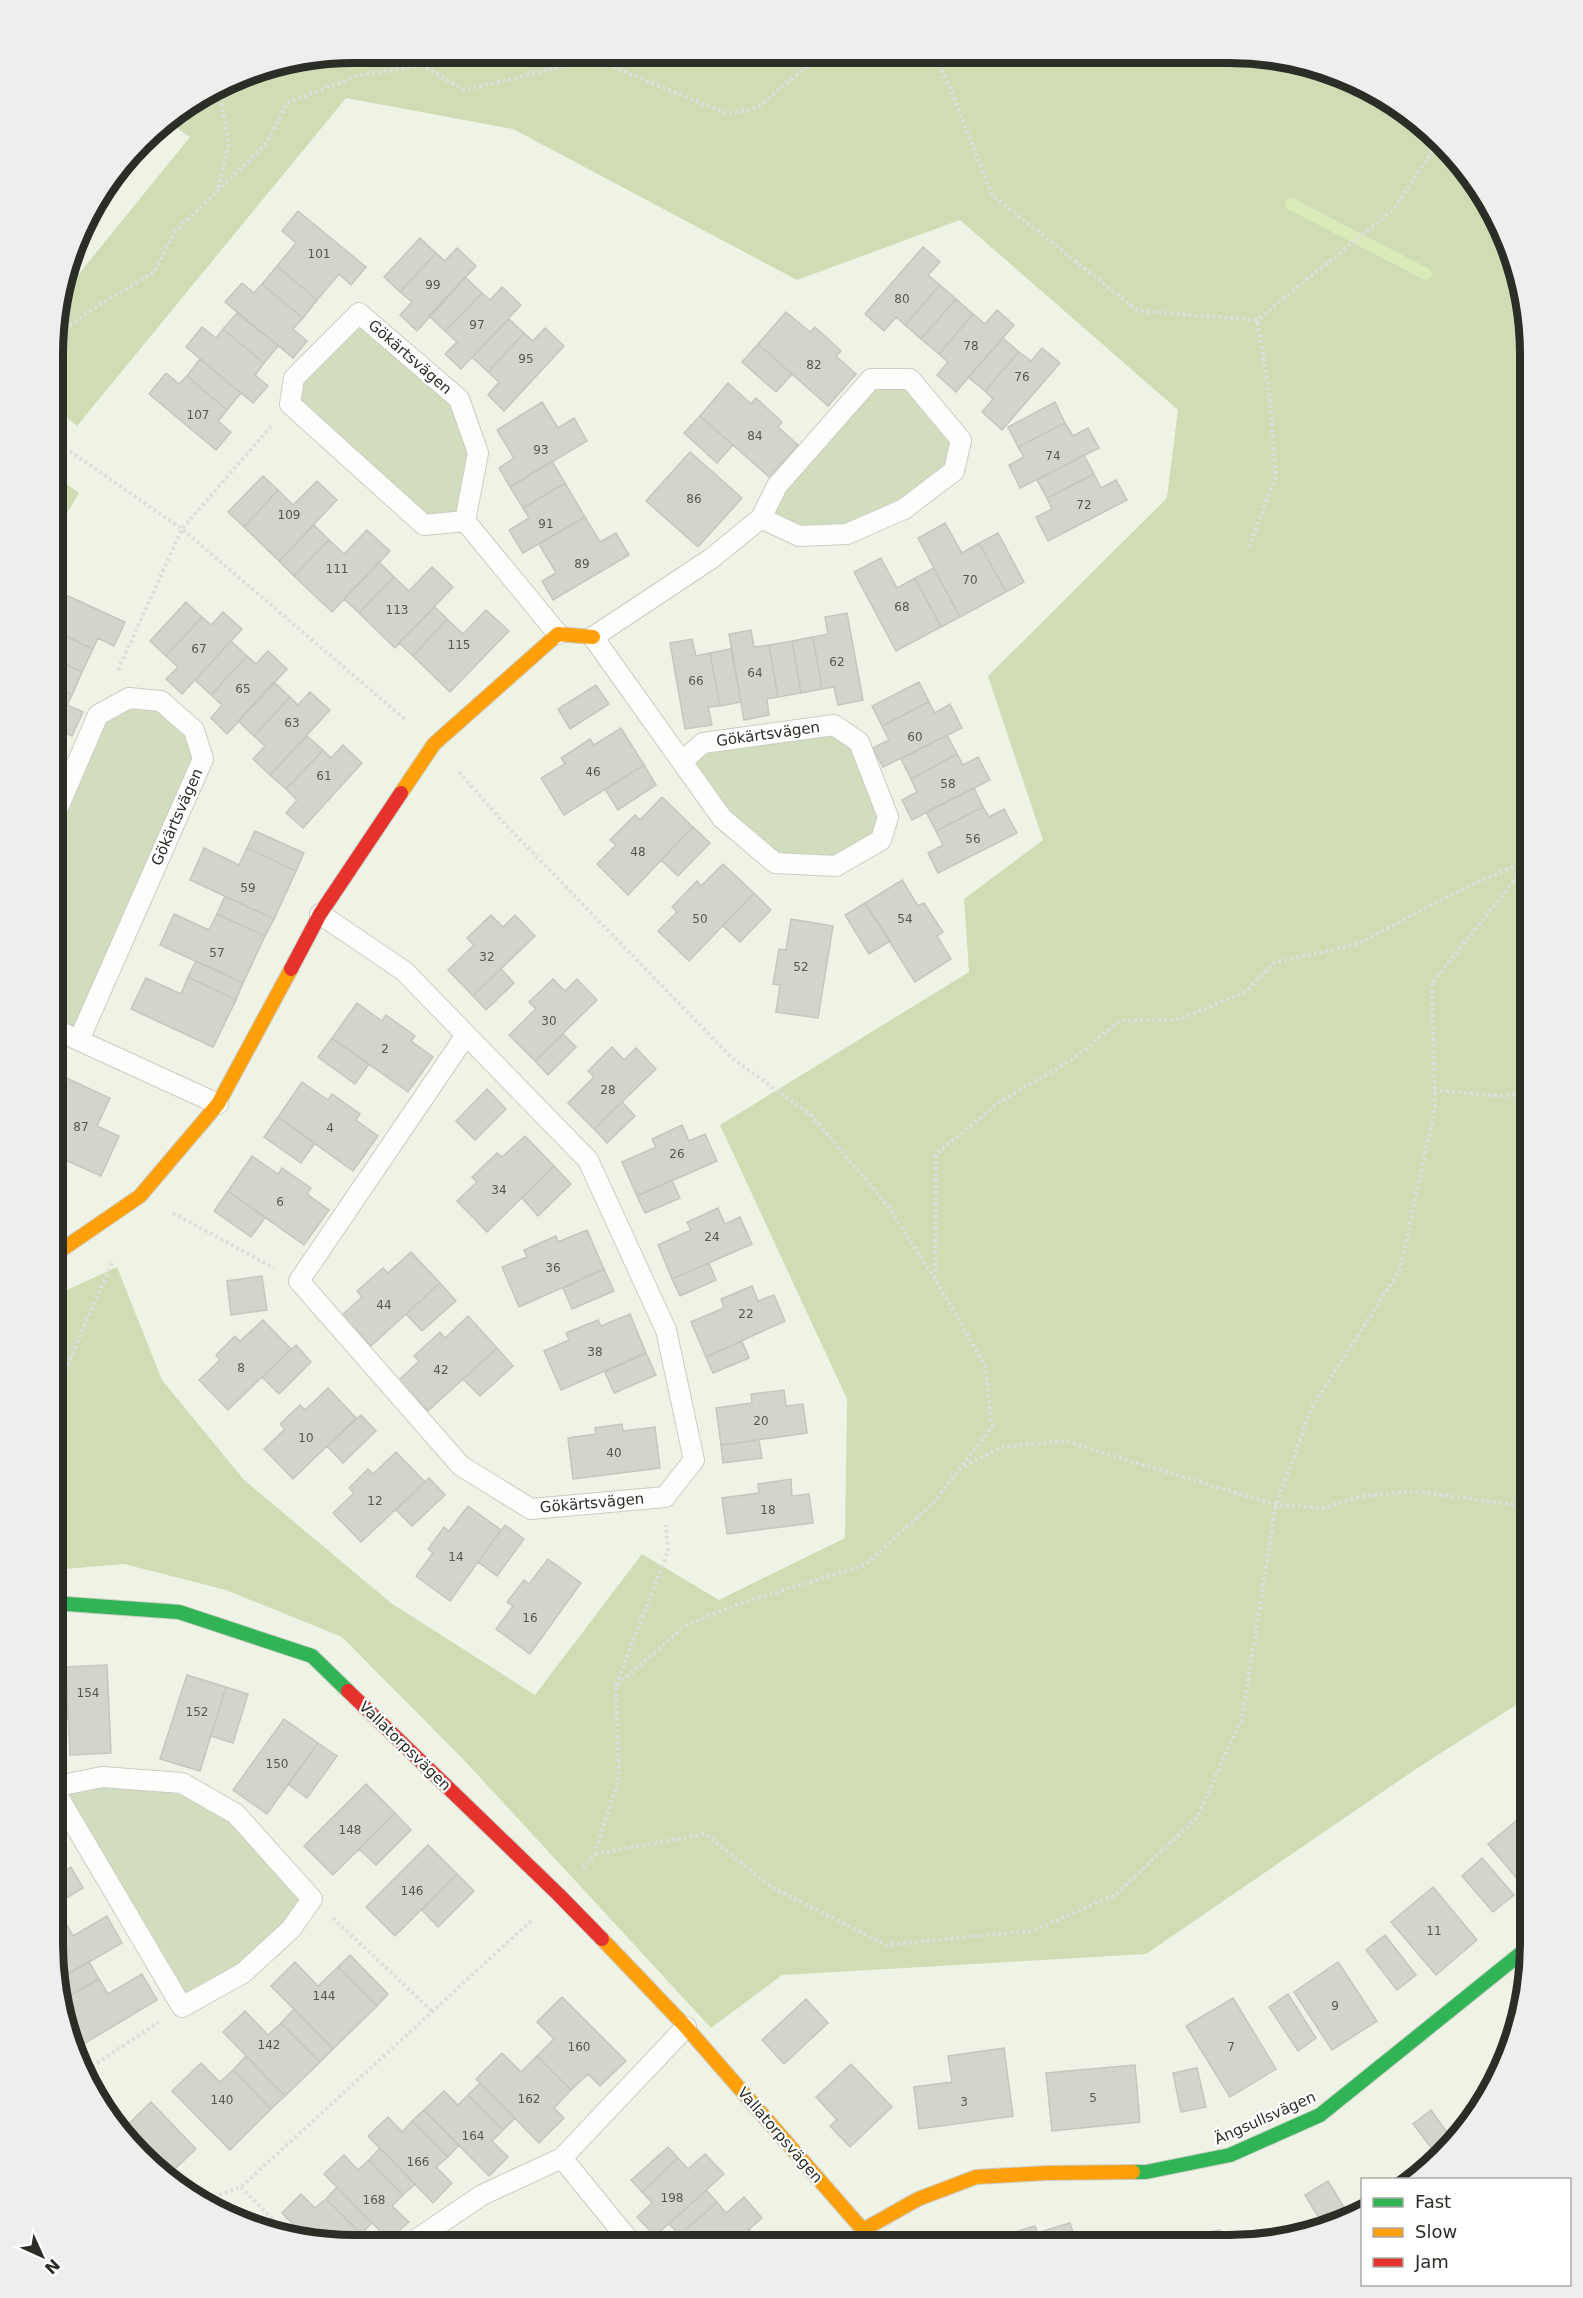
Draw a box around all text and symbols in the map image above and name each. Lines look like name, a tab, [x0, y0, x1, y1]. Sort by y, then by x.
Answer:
house number: 101	[308, 247, 330, 261]
house number: 99	[425, 278, 441, 292]
house number: 80	[894, 292, 910, 306]
street label: Gökärtsvägen	[365, 316, 455, 398]
house number: 97	[469, 318, 485, 332]
house number: 78	[963, 339, 979, 353]
house number: 95	[518, 352, 534, 366]
house number: 82	[806, 358, 822, 372]
house number: 76	[1014, 370, 1030, 384]
house number: 107	[187, 408, 209, 422]
house number: 84	[747, 429, 763, 443]
house number: 93	[533, 443, 549, 457]
house number: 74	[1045, 449, 1061, 463]
house number: 86	[686, 492, 702, 506]
house number: 72	[1076, 498, 1092, 512]
house number: 109	[278, 508, 300, 522]
house number: 91	[538, 517, 554, 531]
house number: 89	[574, 557, 590, 571]
house number: 111	[326, 562, 348, 576]
house number: 70	[962, 573, 978, 587]
house number: 68	[894, 600, 910, 614]
house number: 113	[386, 603, 408, 617]
house number: 115	[448, 638, 470, 652]
house number: 67	[191, 642, 207, 656]
house number: 62	[829, 655, 845, 669]
house number: 64	[747, 666, 763, 680]
house number: 66	[688, 674, 704, 688]
house number: 65	[235, 682, 251, 696]
house number: 63	[284, 716, 300, 730]
street label: Gökärtsvägen	[715, 718, 821, 750]
house number: 60	[907, 730, 923, 744]
house number: 46	[585, 765, 601, 779]
street label: Gökärtsvägen	[148, 766, 206, 868]
house number: 61	[316, 769, 332, 783]
house number: 58	[940, 777, 956, 791]
house number: 56	[965, 832, 981, 846]
house number: 48	[630, 845, 646, 859]
house number: 59	[240, 881, 256, 895]
house number: 50	[692, 912, 708, 926]
house number: 54	[897, 912, 913, 926]
house number: 57	[209, 946, 225, 960]
house number: 32	[479, 950, 495, 964]
house number: 52	[793, 960, 809, 974]
house number: 30	[541, 1014, 557, 1028]
house number: 2	[381, 1042, 389, 1056]
house number: 28	[600, 1083, 616, 1097]
house number: 87	[73, 1120, 89, 1134]
house number: 4	[326, 1121, 334, 1135]
house number: 26	[669, 1147, 685, 1161]
house number: 34	[491, 1183, 507, 1197]
house number: 6	[276, 1195, 284, 1209]
house number: 24	[704, 1230, 720, 1244]
house number: 36	[545, 1261, 561, 1275]
house number: 44	[376, 1298, 392, 1312]
house number: 22	[738, 1307, 754, 1321]
house number: 38	[587, 1345, 603, 1359]
house number: 8	[237, 1361, 245, 1375]
house number: 42	[433, 1363, 449, 1377]
house number: 20	[753, 1414, 769, 1428]
house number: 10	[298, 1431, 314, 1445]
house number: 40	[606, 1446, 622, 1460]
street label: Gökärtsvägen	[539, 1489, 645, 1517]
house number: 12	[367, 1494, 383, 1508]
house number: 18	[760, 1503, 776, 1517]
house number: 14	[448, 1550, 464, 1564]
house number: 16	[522, 1611, 538, 1625]
house number: 154	[77, 1686, 99, 1700]
street label: Vallatorpsvägen	[355, 1698, 455, 1794]
house number: 152	[186, 1705, 208, 1719]
house number: 150	[266, 1757, 288, 1771]
house number: 148	[339, 1823, 361, 1837]
house number: 146	[401, 1884, 423, 1898]
house number: 11	[1426, 1924, 1442, 1938]
house number: 144	[313, 1989, 335, 2003]
house number: 9	[1331, 1999, 1339, 2013]
house number: 142	[258, 2038, 280, 2052]
house number: 160	[568, 2040, 590, 2054]
house number: 7	[1227, 2040, 1235, 2054]
street label: Vallatorpsvägen	[734, 2084, 826, 2186]
street label: Ängsullsvägen	[1211, 2087, 1318, 2148]
house number: 5	[1089, 2091, 1097, 2105]
house number: 162	[518, 2092, 540, 2106]
house number: 140	[211, 2093, 233, 2107]
house number: 3	[960, 2095, 968, 2109]
house number: 164	[462, 2129, 484, 2143]
house number: 166	[407, 2155, 429, 2169]
legend	[1361, 2178, 1571, 2286]
house number: 198	[661, 2191, 683, 2205]
text: Fast	[1415, 2191, 1451, 2212]
house number: 168	[363, 2193, 385, 2207]
text: Slow	[1415, 2221, 1457, 2242]
north arrow	[12, 2226, 72, 2286]
text: Jam	[1414, 2251, 1449, 2272]
text: N	[41, 2255, 64, 2278]

